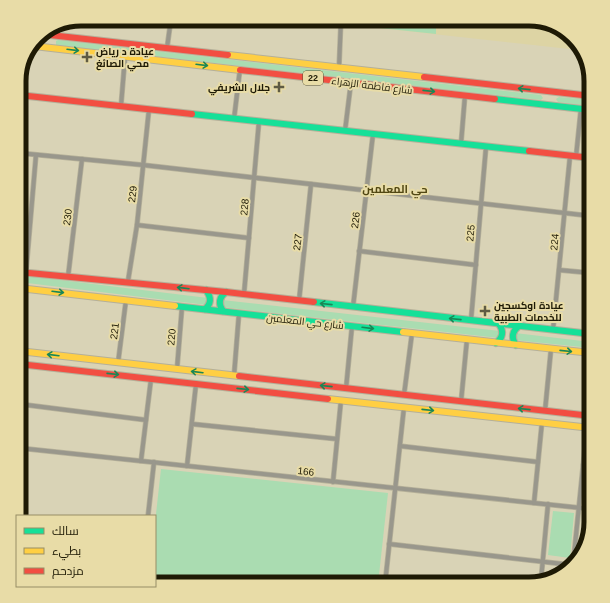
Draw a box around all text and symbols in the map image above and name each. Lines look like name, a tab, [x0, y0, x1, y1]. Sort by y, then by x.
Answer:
place label: عيادة د رياض محي الصائغ	[96, 46, 154, 72]
one-way arrow	[66, 47, 79, 54]
marker: عيادة د رياض محي الصائغ	[81, 51, 93, 63]
one-way arrow	[195, 61, 208, 69]
road number: 22	[303, 71, 323, 85]
street label: شارع فاطمة الزهراء	[331, 75, 413, 97]
marker: جلال الشريفي	[273, 81, 285, 93]
place label: جلال الشريفي	[208, 82, 270, 96]
one-way arrow	[518, 85, 531, 93]
one-way arrow	[422, 87, 435, 95]
district label: حي المعلمين	[362, 183, 428, 199]
street label: 229	[126, 185, 139, 203]
street label: 228	[238, 198, 251, 216]
street label: 230	[61, 208, 74, 226]
street label: 226	[349, 211, 362, 229]
street label: 225	[464, 224, 477, 242]
street label: 227	[291, 233, 304, 251]
street label: 224	[548, 233, 561, 251]
one-way arrow	[177, 284, 190, 291]
one-way arrow	[51, 289, 64, 296]
one-way arrow	[320, 300, 333, 308]
place label: عيادة اوكسجين للخدمات الطبية	[494, 300, 564, 324]
marker: عيادة اوكسجين للخدمات الطبية	[479, 305, 491, 317]
street label: شارع حي المعلمين	[266, 312, 344, 333]
one-way arrow	[449, 315, 462, 322]
street label: 221	[108, 322, 121, 340]
one-way arrow	[361, 324, 374, 332]
street label: 220	[165, 328, 178, 346]
one-way arrow	[560, 347, 573, 354]
one-way arrow	[47, 352, 60, 359]
one-way arrow	[190, 368, 203, 375]
one-way arrow	[107, 371, 120, 378]
one-way arrow	[320, 382, 333, 390]
one-way arrow	[236, 385, 249, 393]
one-way arrow	[518, 405, 531, 413]
one-way arrow	[421, 406, 434, 413]
street label: 166	[297, 465, 315, 478]
legend	[16, 515, 156, 587]
text: سالك	[52, 524, 79, 538]
text: بطيء	[52, 544, 81, 561]
text: مزدحم	[52, 564, 84, 579]

